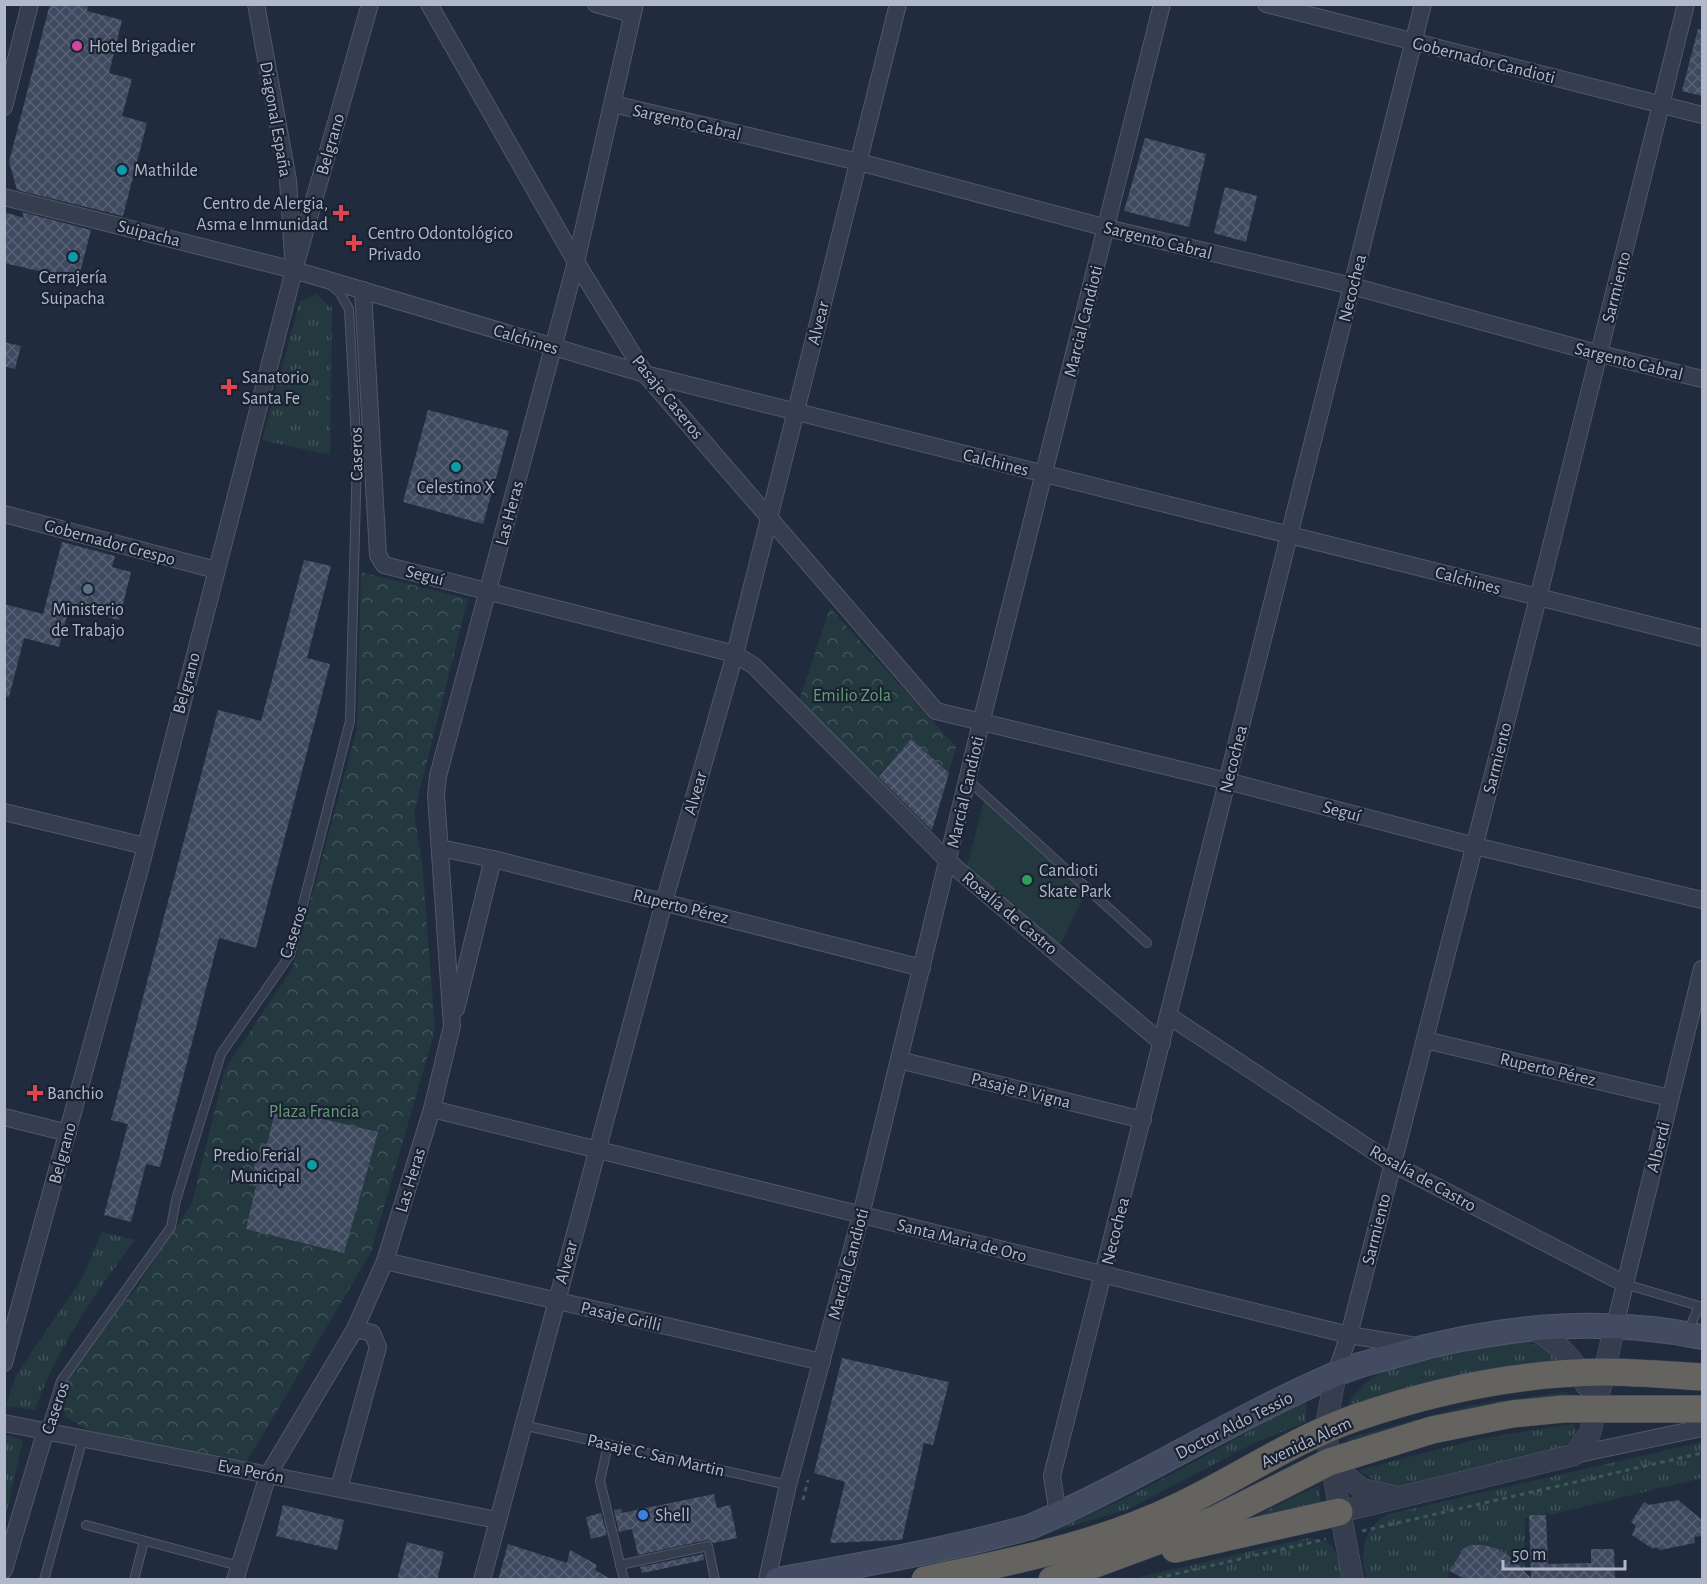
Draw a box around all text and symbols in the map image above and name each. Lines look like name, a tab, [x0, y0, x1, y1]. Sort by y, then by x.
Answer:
street label: Gobernador Candioti	[1411, 35, 1557, 87]
place label: Hotel Brigadier	[89, 38, 195, 56]
marker: Hotel Brigadier	[70, 39, 84, 53]
street label: Diagonal España	[256, 60, 294, 178]
street label: Sargento Cabral	[631, 102, 743, 144]
street label: Belgrano	[314, 111, 348, 177]
place label: Mathilde	[134, 162, 198, 180]
marker: Mathilde	[115, 163, 129, 177]
place label: Centro de Alergia, Asma e Inmunidad	[196, 195, 328, 234]
marker: Centro de Alergia, Asma e Inmunidad	[332, 204, 350, 222]
street label: Suipacha	[115, 217, 182, 250]
street label: Sargento Cabral	[1102, 219, 1214, 263]
place label: Centro Odontológico Privado	[368, 225, 513, 264]
marker: Centro Odontológico Privado	[345, 234, 363, 252]
marker: Cerrajería Suipacha	[66, 250, 80, 264]
street label: Sarmiento	[1599, 250, 1635, 325]
street label: Necochea	[1336, 253, 1370, 324]
street label: Marcial Candioti	[1061, 264, 1107, 379]
place label: Cerrajería Suipacha	[39, 269, 107, 308]
street label: Alvear	[805, 299, 833, 347]
street label: Calchines	[491, 322, 560, 358]
street label: Sargento Cabral	[1573, 340, 1685, 384]
street label: Pasaje Caseros	[628, 352, 706, 443]
place label: Sanatorio Santa Fe	[242, 369, 309, 408]
marker: Sanatorio Santa Fe	[220, 378, 238, 396]
street label: Caseros	[348, 427, 366, 481]
street label: Calchines	[961, 446, 1030, 480]
marker: Celestino X	[449, 460, 463, 474]
place label: Celestino X	[417, 479, 496, 497]
street label: Las Heras	[493, 479, 527, 548]
street label: Gobernador Crespo	[42, 517, 177, 569]
street label: Seguí	[404, 563, 446, 590]
street label: Calchines	[1433, 564, 1502, 598]
marker: Ministerio de Trabajo	[81, 582, 95, 596]
place label: Ministerio de Trabajo	[51, 601, 125, 640]
street label: Belgrano	[170, 650, 204, 716]
park label: Emilio Zola	[813, 687, 891, 705]
street label: Sarmiento	[1480, 721, 1516, 796]
street label: Necochea	[1217, 724, 1251, 795]
street label: Marcial Candioti	[944, 734, 988, 850]
street label: Alvear	[681, 769, 711, 817]
street label: Seguí	[1321, 798, 1363, 826]
place label: Candioti Skate Park	[1039, 862, 1112, 901]
street label: Rosalía de Castro	[958, 869, 1061, 959]
marker: Candioti Skate Park	[1020, 873, 1034, 887]
street label: Ruperto Pérez	[631, 886, 730, 928]
street label: Caseros	[277, 904, 311, 961]
street label: Ruperto Pérez	[1498, 1050, 1597, 1090]
street label: Pasaje P. Vigna	[969, 1070, 1073, 1112]
place label: Banchio	[47, 1085, 104, 1103]
marker: Banchio	[28, 1086, 42, 1100]
park label: Plaza Francia	[269, 1103, 359, 1121]
street label: Belgrano	[46, 1120, 80, 1186]
street label: Alberdi	[1644, 1120, 1674, 1175]
street label: Rosalía de Castro	[1366, 1142, 1479, 1216]
street label: Las Heras	[393, 1146, 429, 1215]
place label: Predio Ferial Municipal	[213, 1147, 300, 1186]
marker: Predio Ferial Municipal	[305, 1158, 319, 1172]
street label: Sarmiento	[1359, 1192, 1395, 1267]
street label: Necochea	[1099, 1196, 1133, 1267]
street label: Marcial Candioti	[825, 1207, 872, 1322]
street label: Santa Maria de Oro	[895, 1216, 1029, 1266]
street label: Alvear	[553, 1238, 581, 1286]
street label: Pasaje Grilli	[579, 1299, 663, 1335]
street label: Caseros	[39, 1380, 73, 1437]
street label: Doctor Aldo Tessio	[1173, 1389, 1296, 1463]
street label: Avenida Alem	[1258, 1414, 1354, 1472]
street label: Pasaje C. San Martin	[585, 1431, 726, 1481]
street label: Eva Perón	[216, 1457, 286, 1487]
place label: Shell	[655, 1507, 690, 1525]
marker: Shell	[636, 1508, 650, 1522]
scale bar	[1503, 1533, 1624, 1571]
text: 50 m	[1512, 1546, 1546, 1564]

